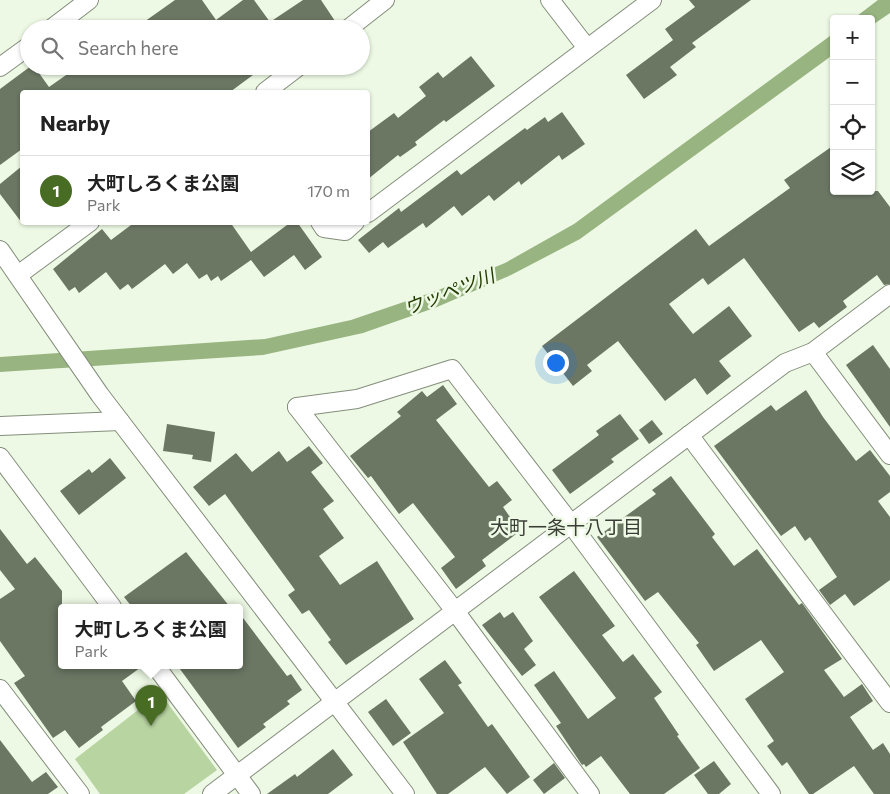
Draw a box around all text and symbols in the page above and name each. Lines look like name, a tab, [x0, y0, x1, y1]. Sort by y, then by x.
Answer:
map controls	[830, 15, 875, 195]
button: +	[830, 15, 875, 60]
search box	[20, 20, 370, 75]
icon: search	[38, 34, 66, 62]
text: Search here	[78, 36, 178, 59]
button: −	[830, 60, 875, 105]
button: locate	[830, 105, 875, 150]
text: Nearby	[40, 110, 110, 135]
button: layers	[830, 150, 875, 195]
text: 大町しろくま公園	[87, 171, 239, 194]
text: 1	[52, 181, 60, 200]
text: 170 m	[307, 181, 350, 200]
text: Park	[87, 195, 120, 214]
water label: ウッペツ川	[401, 263, 499, 319]
your location	[543, 350, 569, 376]
district label: 大町一条十八丁目	[490, 515, 642, 538]
popup	[58, 604, 243, 669]
text: 大町しろくま公園	[74, 617, 227, 640]
text: Park	[74, 641, 108, 660]
pin: 1	[135, 685, 167, 726]

